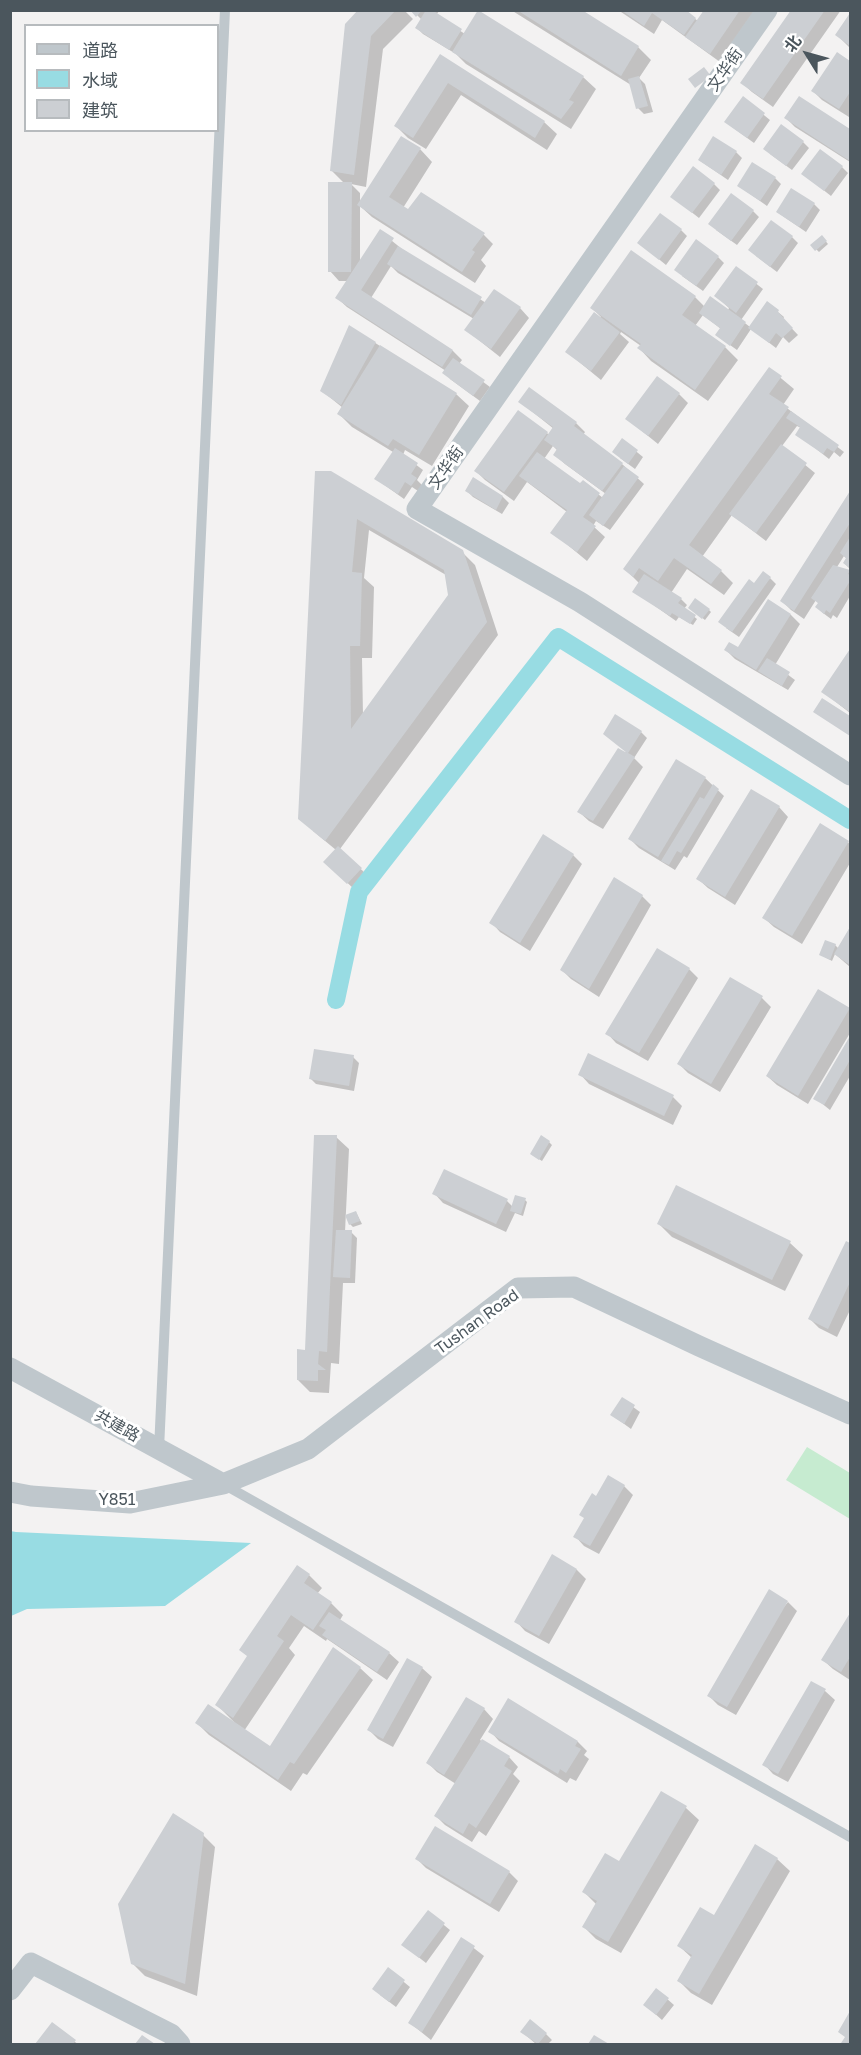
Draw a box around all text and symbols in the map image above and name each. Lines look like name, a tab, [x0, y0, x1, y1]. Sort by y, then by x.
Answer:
legend	[24, 24, 219, 132]
north arrow	[777, 24, 837, 84]
text: 北	[780, 31, 805, 56]
text: 道路	[82, 39, 118, 61]
street label: 文华街	[703, 45, 747, 95]
text: 水域	[82, 69, 118, 91]
text: 建筑	[82, 99, 118, 121]
street label: 文华街	[424, 443, 468, 493]
street label: Tushan Road	[431, 1285, 523, 1359]
street label: 共建路	[91, 1406, 143, 1446]
street label: Y851	[98, 1490, 136, 1510]

